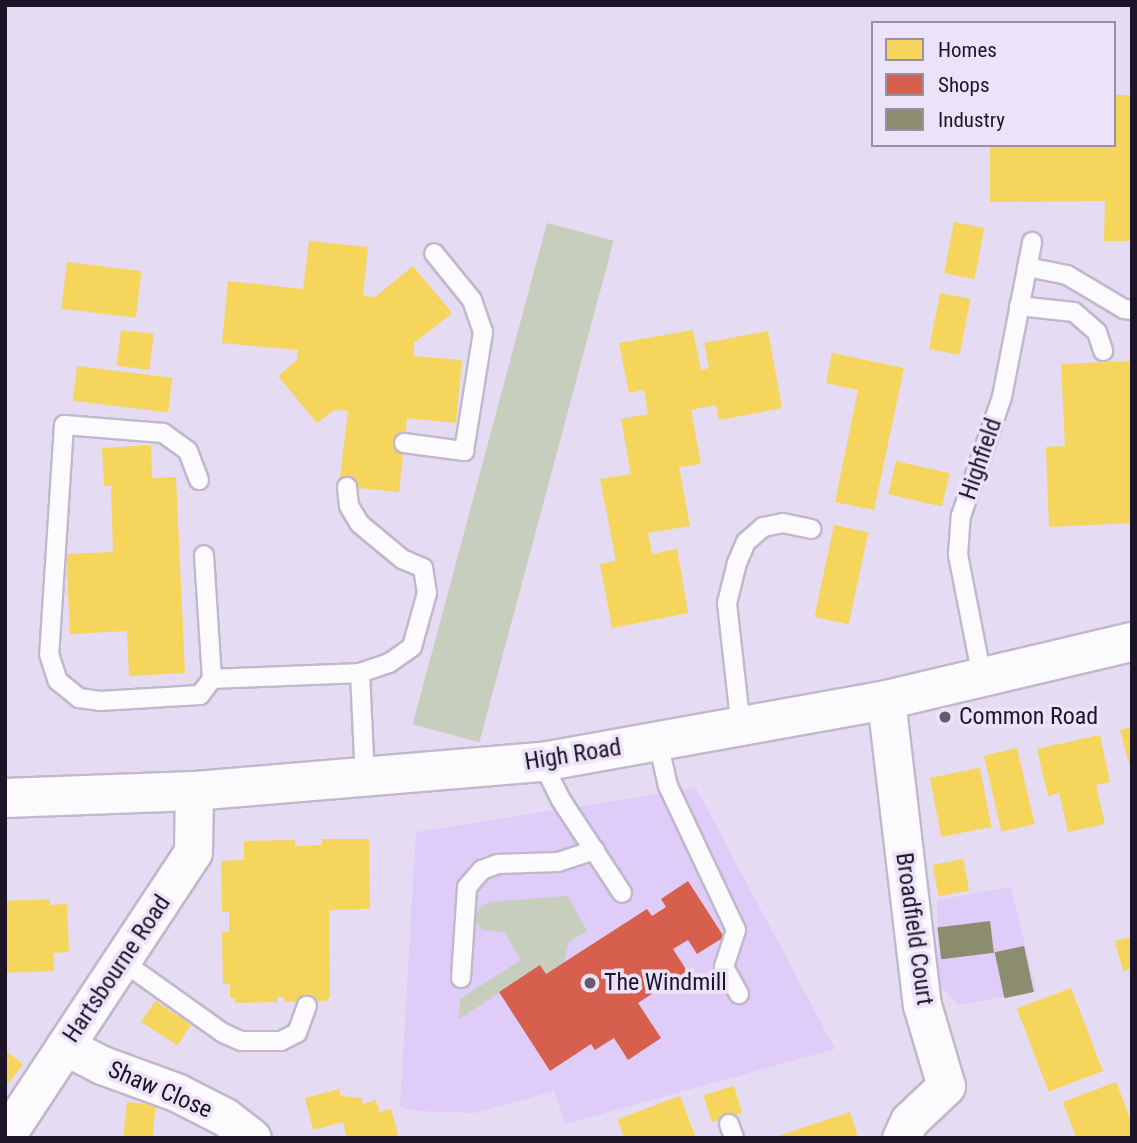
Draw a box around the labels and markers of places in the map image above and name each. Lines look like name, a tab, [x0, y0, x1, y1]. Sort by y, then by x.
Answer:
place label: Common Road	[959, 703, 1098, 731]
marker: Common Road	[937, 709, 953, 725]
place label: The Windmill	[604, 969, 727, 997]
marker: The Windmill	[582, 975, 598, 991]

